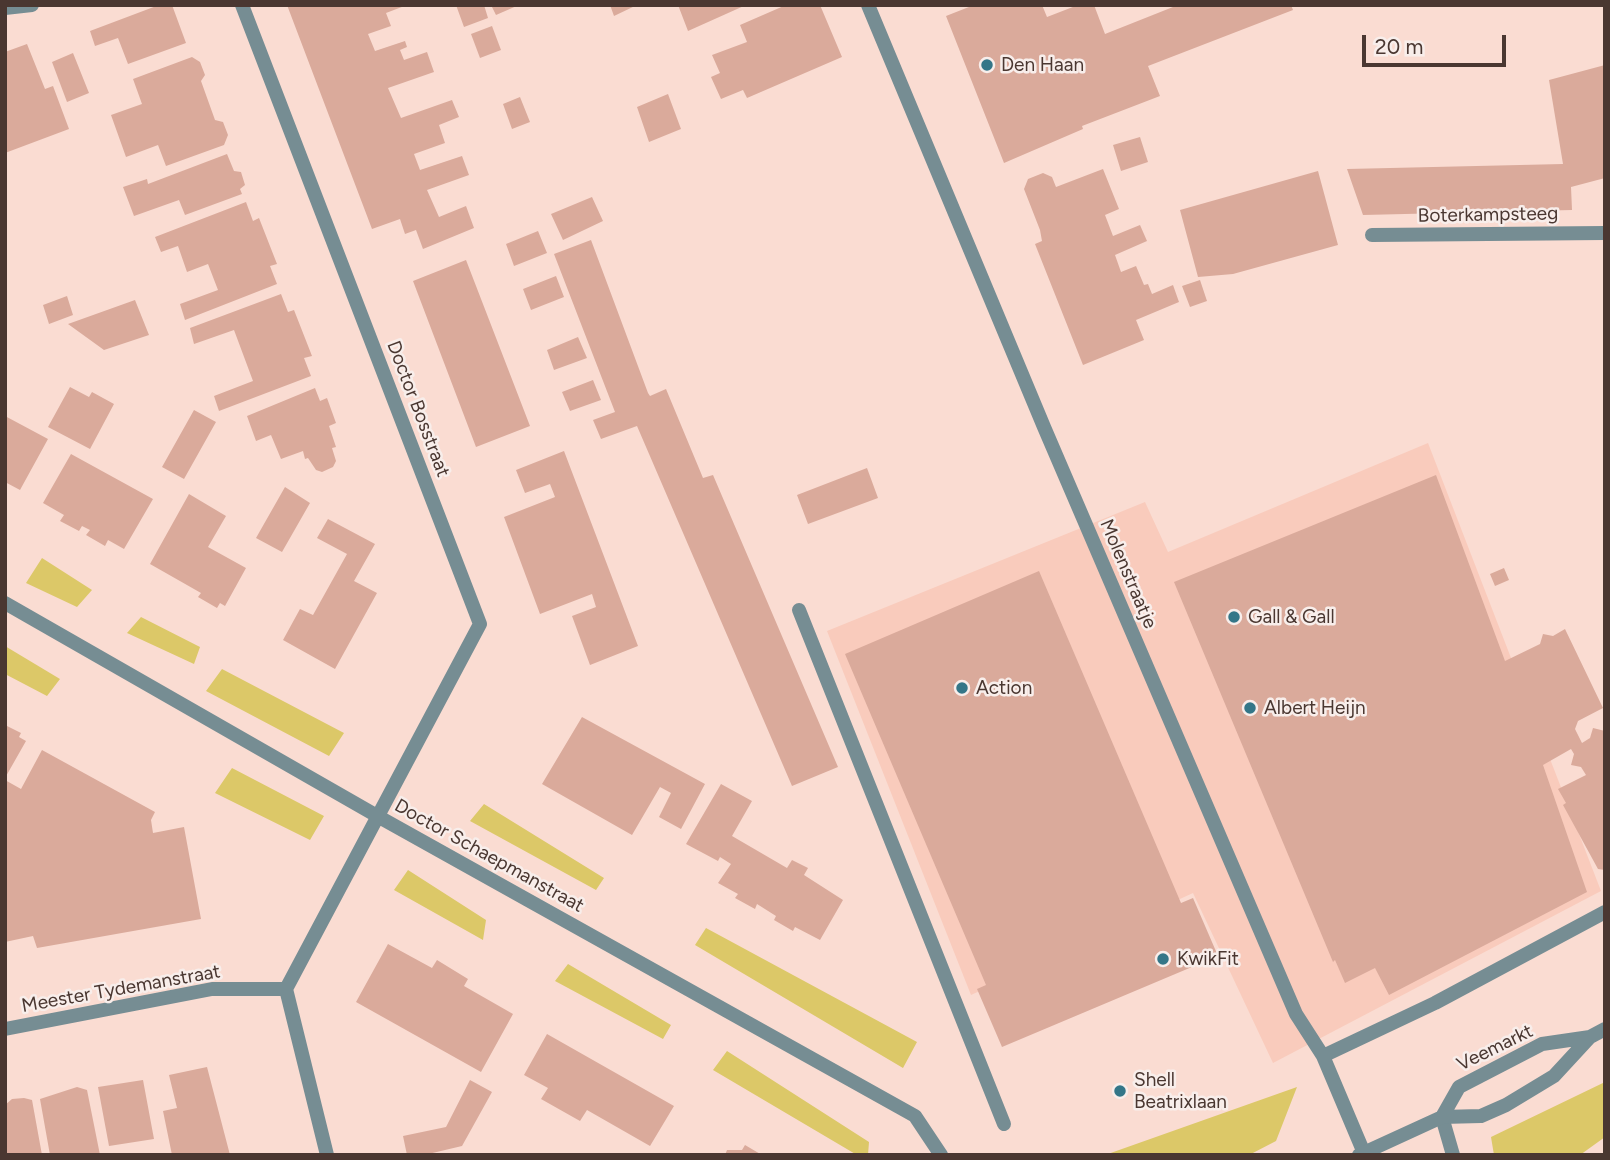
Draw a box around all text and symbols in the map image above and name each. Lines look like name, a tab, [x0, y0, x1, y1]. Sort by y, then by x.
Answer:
scale bar	[1365, 21, 1508, 65]
text: 20 m	[1375, 34, 1423, 59]
place label: Den Haan	[1001, 54, 1084, 76]
marker: Den Haan	[979, 57, 995, 73]
street label: Boterkampsteeg	[1418, 202, 1558, 228]
street label: Doctor Bosstraat	[382, 338, 454, 480]
street label: Molenstraatje	[1095, 516, 1161, 632]
place label: Gall & Gall	[1248, 606, 1335, 628]
marker: Gall & Gall	[1226, 609, 1242, 625]
place label: Action	[976, 677, 1032, 699]
marker: Action	[954, 680, 970, 696]
place label: Albert Heijn	[1264, 697, 1366, 719]
marker: Albert Heijn	[1242, 700, 1258, 716]
street label: Doctor Schaepmanstraat	[390, 794, 588, 918]
place label: KwikFit	[1177, 948, 1239, 970]
marker: KwikFit	[1155, 951, 1171, 967]
street label: Meester Tydemanstraat	[20, 960, 222, 1018]
street label: Veemarkt	[1453, 1020, 1537, 1076]
place label: Shell Beatrixlaan	[1134, 1069, 1227, 1113]
marker: Shell Beatrixlaan	[1112, 1083, 1128, 1099]

